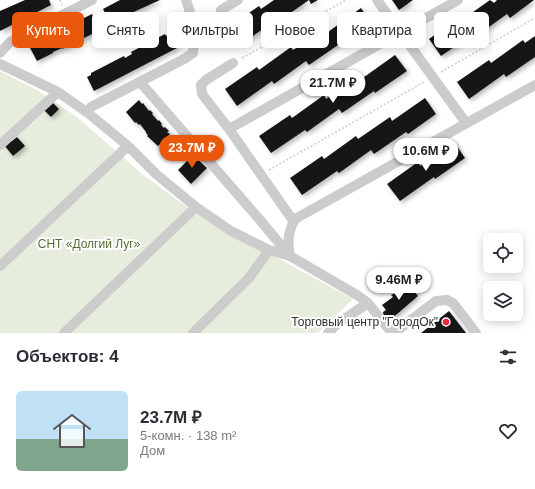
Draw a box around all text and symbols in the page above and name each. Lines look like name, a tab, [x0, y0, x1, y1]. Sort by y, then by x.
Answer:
chip: Купить	[12, 12, 84, 48]
chip: Снять	[92, 12, 159, 48]
chip: Фильтры	[167, 12, 253, 48]
chip: Новое	[261, 12, 329, 48]
chip: Квартира	[337, 12, 426, 48]
chip: Дом	[434, 12, 489, 48]
pin: 21.7M ₽	[296, 70, 370, 104]
text: 21.7M ₽	[309, 75, 357, 90]
pin: 23.7M ₽	[155, 135, 229, 169]
pin: 10.6M ₽	[389, 138, 463, 172]
text: 23.7M ₽	[168, 140, 216, 155]
text: 10.6M ₽	[402, 143, 450, 158]
map controls	[483, 233, 523, 321]
button: locate	[483, 233, 523, 273]
park label: СНТ «Долгий Луг»	[38, 237, 141, 251]
pin: 9.46M ₽	[362, 267, 436, 301]
text: 9.46M ₽	[375, 272, 423, 287]
button: layers	[483, 281, 523, 321]
place label: Торговый центр "ГородОк"	[291, 315, 438, 329]
marker: Торговый центр "ГородОк"	[441, 317, 451, 327]
icon: filters	[497, 346, 519, 368]
text: Объектов: 4	[16, 347, 119, 366]
icon: home	[48, 407, 96, 455]
text: 23.7M ₽	[140, 408, 202, 427]
icon: heart	[497, 420, 519, 442]
text: 5-комн. · 138 m²	[140, 428, 236, 443]
text: Дом	[140, 443, 165, 458]

